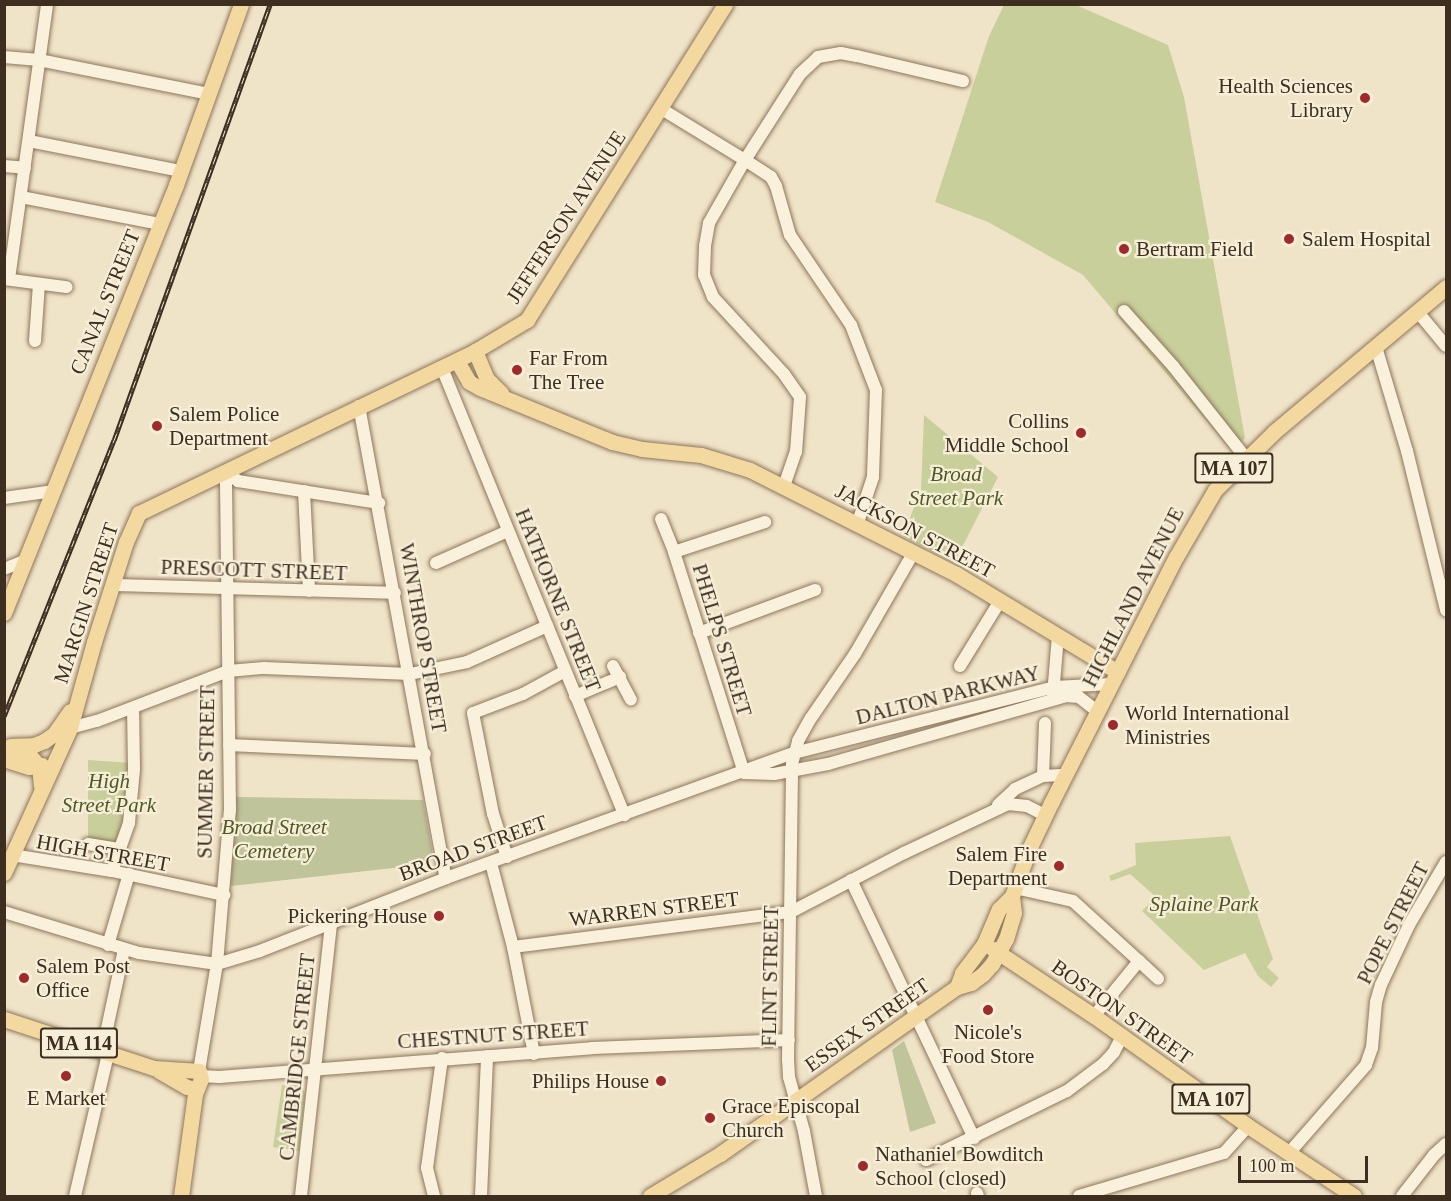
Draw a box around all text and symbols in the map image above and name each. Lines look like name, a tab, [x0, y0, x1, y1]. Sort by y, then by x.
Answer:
place label: Health Sciences Library	[1218, 73, 1353, 123]
marker: Health Sciences Library	[1358, 91, 1372, 105]
street label: JEFFERSON AVENUE	[500, 125, 632, 309]
street label: CANAL STREET	[64, 226, 146, 378]
place label: Salem Hospital	[1302, 226, 1431, 252]
marker: Salem Hospital	[1280, 230, 1298, 248]
place label: Bertram Field	[1136, 236, 1253, 262]
marker: Bertram Field	[1117, 242, 1131, 256]
place label: Far From The Tree	[529, 345, 608, 395]
marker: Far From The Tree	[510, 363, 524, 377]
place label: Salem Police Department	[169, 401, 279, 451]
place label: Collins Middle School	[945, 408, 1069, 458]
marker: Salem Police Department	[150, 419, 164, 433]
marker: Collins Middle School	[1074, 426, 1088, 440]
road number: MA 107	[1194, 451, 1274, 485]
park label: Broad Street Park	[909, 461, 1003, 511]
street label: JACKSON STREET	[831, 478, 999, 584]
street label: HIGHLAND AVENUE	[1076, 502, 1190, 692]
street label: HATHORNE STREET	[510, 505, 606, 695]
street label: MARGIN STREET	[48, 519, 124, 687]
street label: WINTHROP STREET	[394, 541, 452, 735]
street label: PRESCOTT STREET	[160, 554, 348, 586]
street label: PHELPS STREET	[687, 561, 757, 719]
street label: DALTON PARKWAY	[853, 660, 1043, 730]
street label: SUMMER STREET	[192, 685, 220, 859]
place label: World International Ministries	[1125, 700, 1290, 750]
marker: World International Ministries	[1106, 718, 1120, 732]
park label: High Street Park	[62, 768, 156, 818]
street label: BROAD STREET	[396, 810, 550, 886]
park label: Broad Street Cemetery	[221, 814, 327, 864]
street label: HIGH STREET	[34, 829, 172, 877]
place label: Salem Fire Department	[948, 841, 1047, 891]
street label: POPE STREET	[1351, 858, 1435, 988]
marker: Salem Fire Department	[1052, 859, 1066, 873]
street label: WARREN STREET	[568, 886, 740, 932]
park label: Splaine Park	[1149, 891, 1259, 917]
place label: Pickering House	[288, 903, 427, 929]
street label: FLINT STREET	[756, 905, 784, 1047]
marker: Pickering House	[432, 909, 446, 923]
street label: CAMBRIDGE STREET	[274, 952, 320, 1162]
place label: Salem Post Office	[36, 953, 130, 1003]
street label: BOSTON STREET	[1047, 954, 1197, 1070]
marker: Salem Post Office	[17, 971, 31, 985]
street label: ESSEX STREET	[800, 973, 934, 1077]
marker: Nicole's Food Store	[981, 1003, 995, 1017]
street label: CHESTNUT STREET	[396, 1016, 590, 1054]
place label: Nicole's Food Store	[942, 1019, 1034, 1069]
road number: MA 114	[38, 1026, 119, 1060]
place label: Philips House	[532, 1068, 649, 1094]
marker: E Market	[59, 1069, 73, 1083]
marker: Philips House	[654, 1074, 668, 1088]
road number: MA 107	[1170, 1082, 1252, 1116]
place label: E Market	[27, 1085, 105, 1111]
place label: Grace Episcopal Church	[722, 1093, 860, 1143]
marker: Grace Episcopal Church	[703, 1111, 717, 1125]
place label: Nathaniel Bowditch School (closed)	[875, 1141, 1044, 1191]
scale bar	[1241, 1144, 1372, 1182]
text: 100 m	[1249, 1156, 1295, 1176]
marker: Nathaniel Bowditch School (closed)	[856, 1159, 870, 1173]

